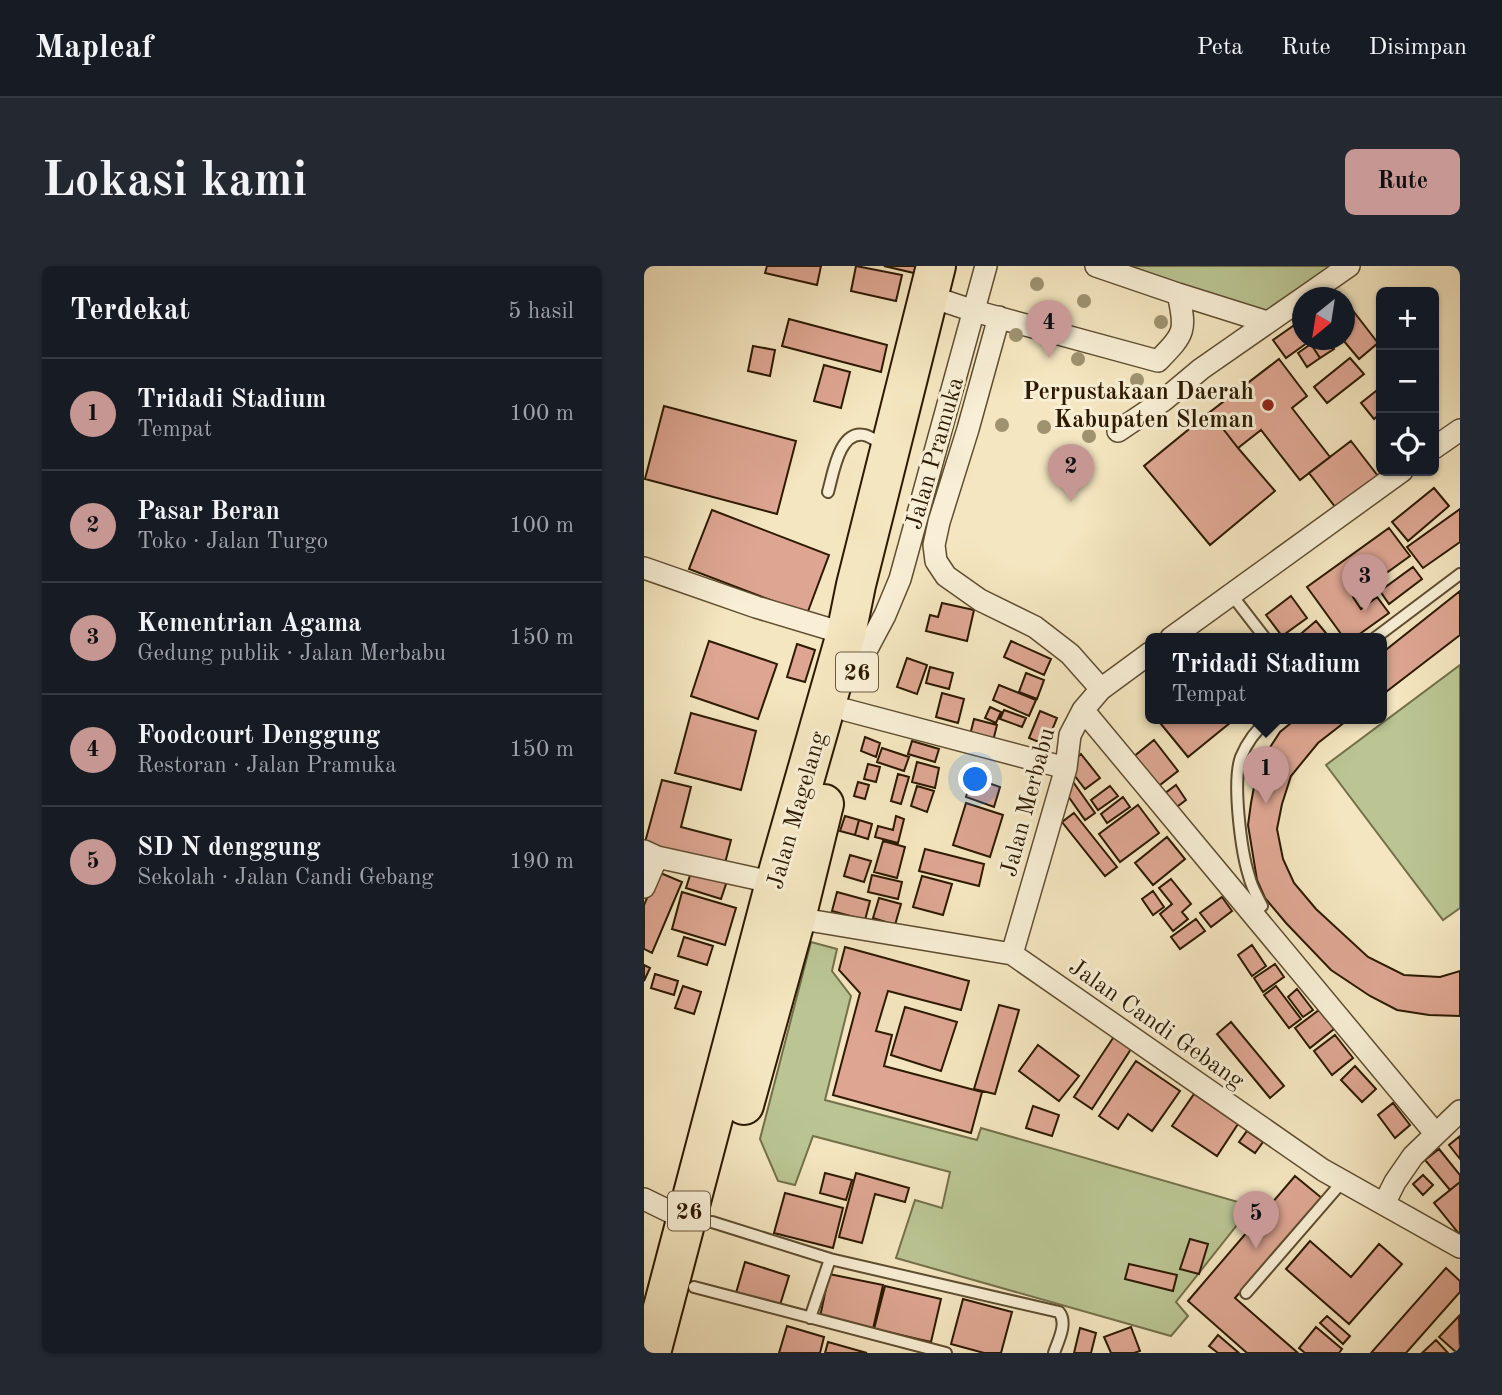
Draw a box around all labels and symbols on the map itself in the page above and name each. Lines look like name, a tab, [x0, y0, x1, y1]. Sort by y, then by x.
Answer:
north arrow	[1292, 287, 1355, 350]
pin: 4	[1026, 300, 1072, 358]
street label: Jalan Pramuka	[903, 375, 969, 532]
place label: Perpustakaan Daerah Kabupaten Sleman	[1023, 381, 1254, 433]
marker: Perpustakaan Daerah Kabupaten Sleman	[1260, 397, 1276, 413]
pin: 2	[1048, 444, 1094, 502]
pin: 3	[1342, 554, 1388, 612]
road number: 26	[836, 652, 878, 692]
street label: Jalan Merbabu	[998, 725, 1060, 880]
street label: Jalan Magelang	[764, 729, 832, 892]
pin: 1	[1243, 746, 1289, 804]
your location	[958, 762, 992, 796]
street label: Jalan Candi Gebang	[1064, 955, 1248, 1094]
pin: 5	[1233, 1191, 1279, 1249]
road number: 26	[668, 1192, 710, 1230]

